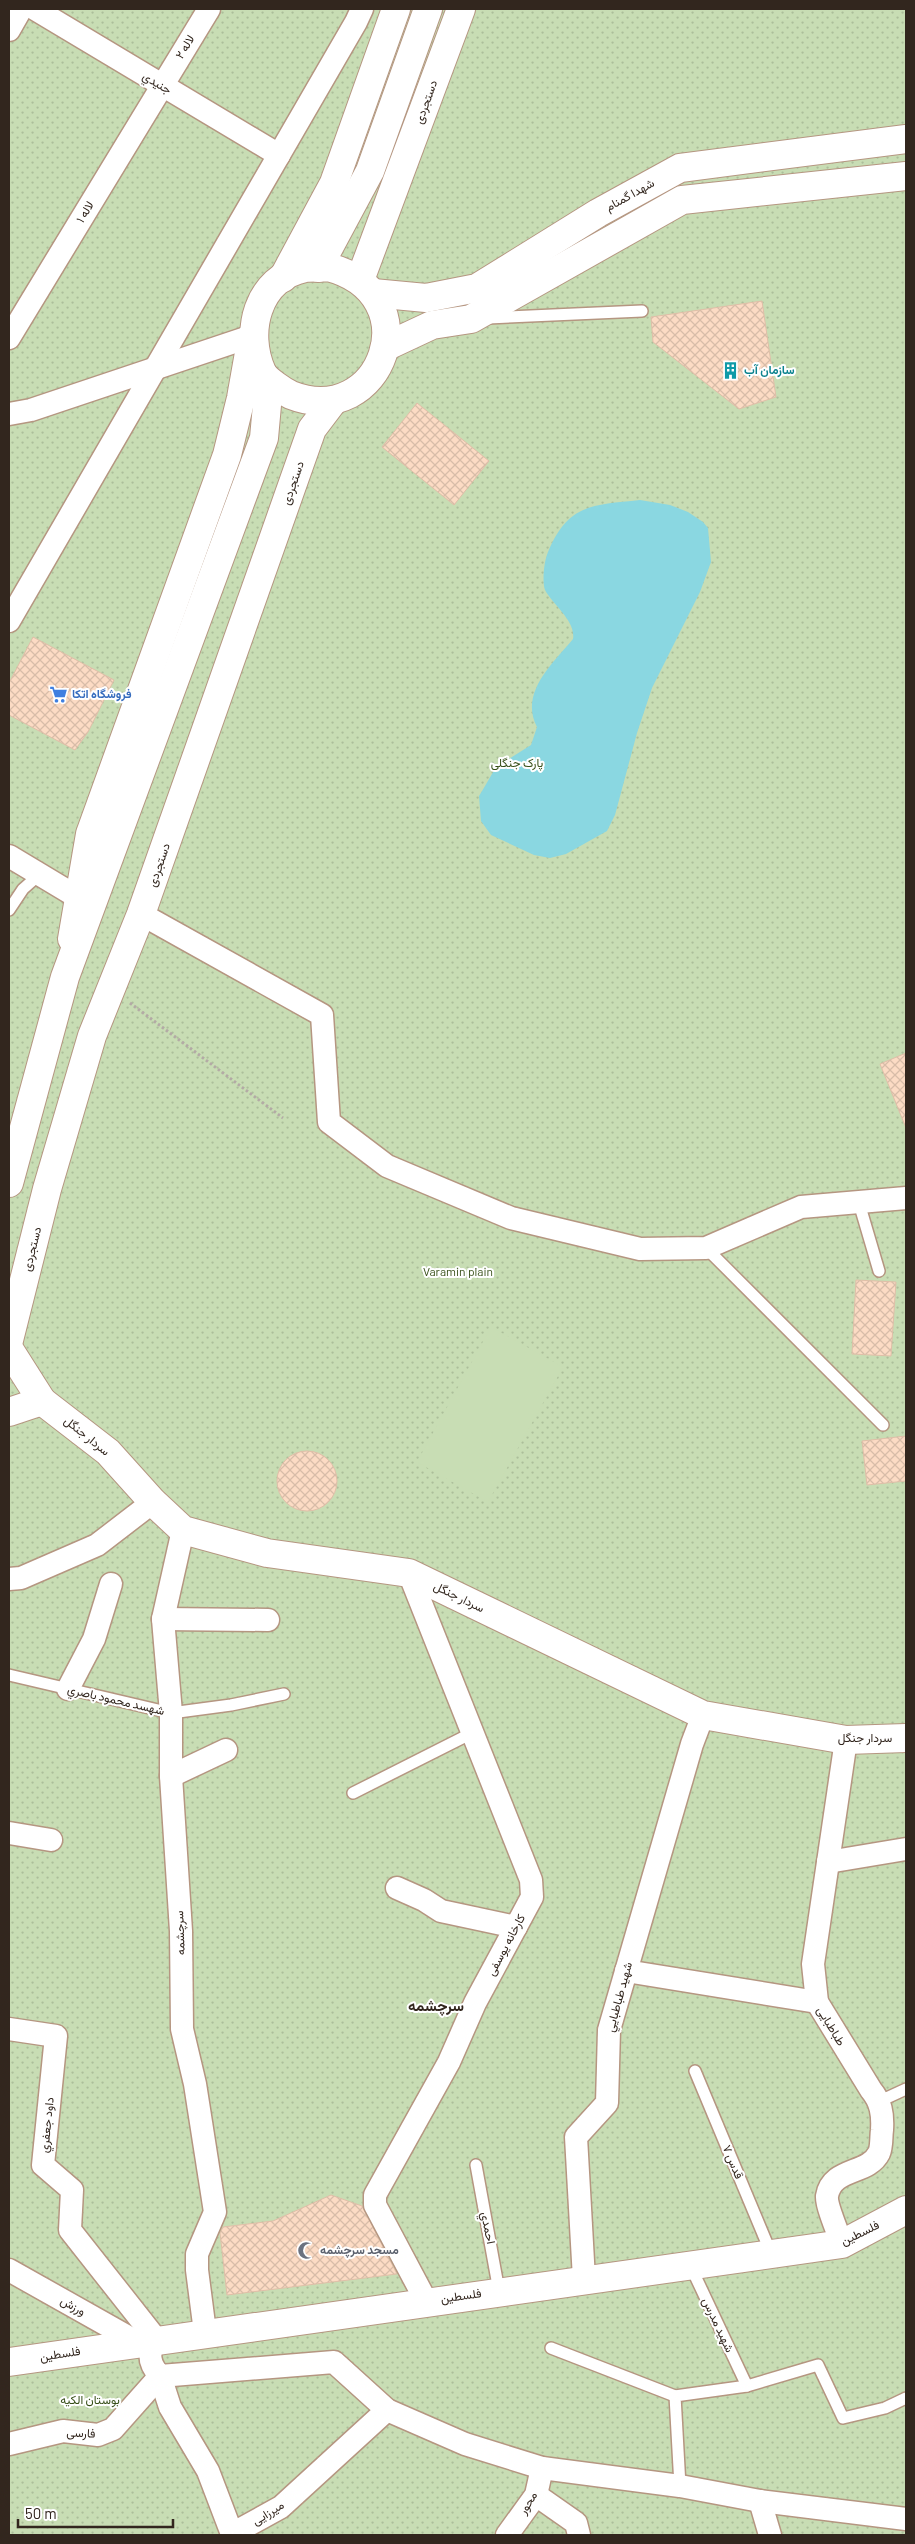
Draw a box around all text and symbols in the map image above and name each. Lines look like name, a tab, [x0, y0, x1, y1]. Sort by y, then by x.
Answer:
street label: لاله ۲	[172, 32, 197, 61]
street label: جنيدي	[138, 68, 175, 100]
street label: دستجردی	[411, 78, 441, 126]
street label: شهدا گمنام	[603, 175, 657, 215]
street label: لاله ۱	[72, 198, 96, 225]
building icon: سازمان آب	[720, 360, 740, 380]
place label: سازمان آب	[744, 362, 795, 378]
street label: دستجردی	[278, 459, 308, 507]
supermarket icon: فروشگاه اتکا	[48, 684, 68, 704]
place label: فروشگاه اتکا	[72, 686, 132, 702]
park label: پارک جنگلی	[491, 755, 544, 771]
street label: دستجردی	[144, 841, 174, 889]
street label: دستجردی	[19, 1225, 45, 1273]
park label: Varamin plain	[423, 1264, 493, 1278]
street label: سردار جنگل	[61, 1413, 113, 1459]
street label: سردار جنگل	[431, 1578, 487, 1616]
street label: شهسد محمود باصري	[65, 1681, 166, 1721]
street label: سردار جنگل	[838, 1730, 892, 1746]
street label: سرچشمه	[171, 1911, 189, 1955]
street label: کارخانه یوسفی	[483, 1911, 529, 1979]
street label: شهيد طباطبايي	[602, 1960, 638, 2034]
district label: سرچشمه	[408, 1996, 464, 2016]
street label: طباطبایی	[813, 2003, 849, 2049]
street label: داود جعفري	[36, 2096, 60, 2154]
street label: قدس ۷	[719, 2143, 747, 2181]
street label: احمدي	[475, 2210, 499, 2246]
street label: فلسطین	[838, 2217, 882, 2249]
mosque icon: مسجد سرچشمه	[296, 2240, 316, 2260]
place label: مسجد سرچشمه	[320, 2242, 399, 2258]
street label: فلسطین	[440, 2285, 482, 2307]
street label: ورزش	[57, 2293, 89, 2319]
street label: شهيد مدرس	[698, 2295, 738, 2355]
street label: فلسطین	[39, 2343, 81, 2365]
park label: بوستان الکیه	[60, 2392, 120, 2408]
street label: فارسی	[66, 2424, 96, 2442]
street label: محور	[514, 2489, 541, 2518]
scale bar	[18, 2496, 172, 2528]
street label: میرزایی	[249, 2497, 287, 2529]
text: 50 m	[25, 2504, 57, 2522]

